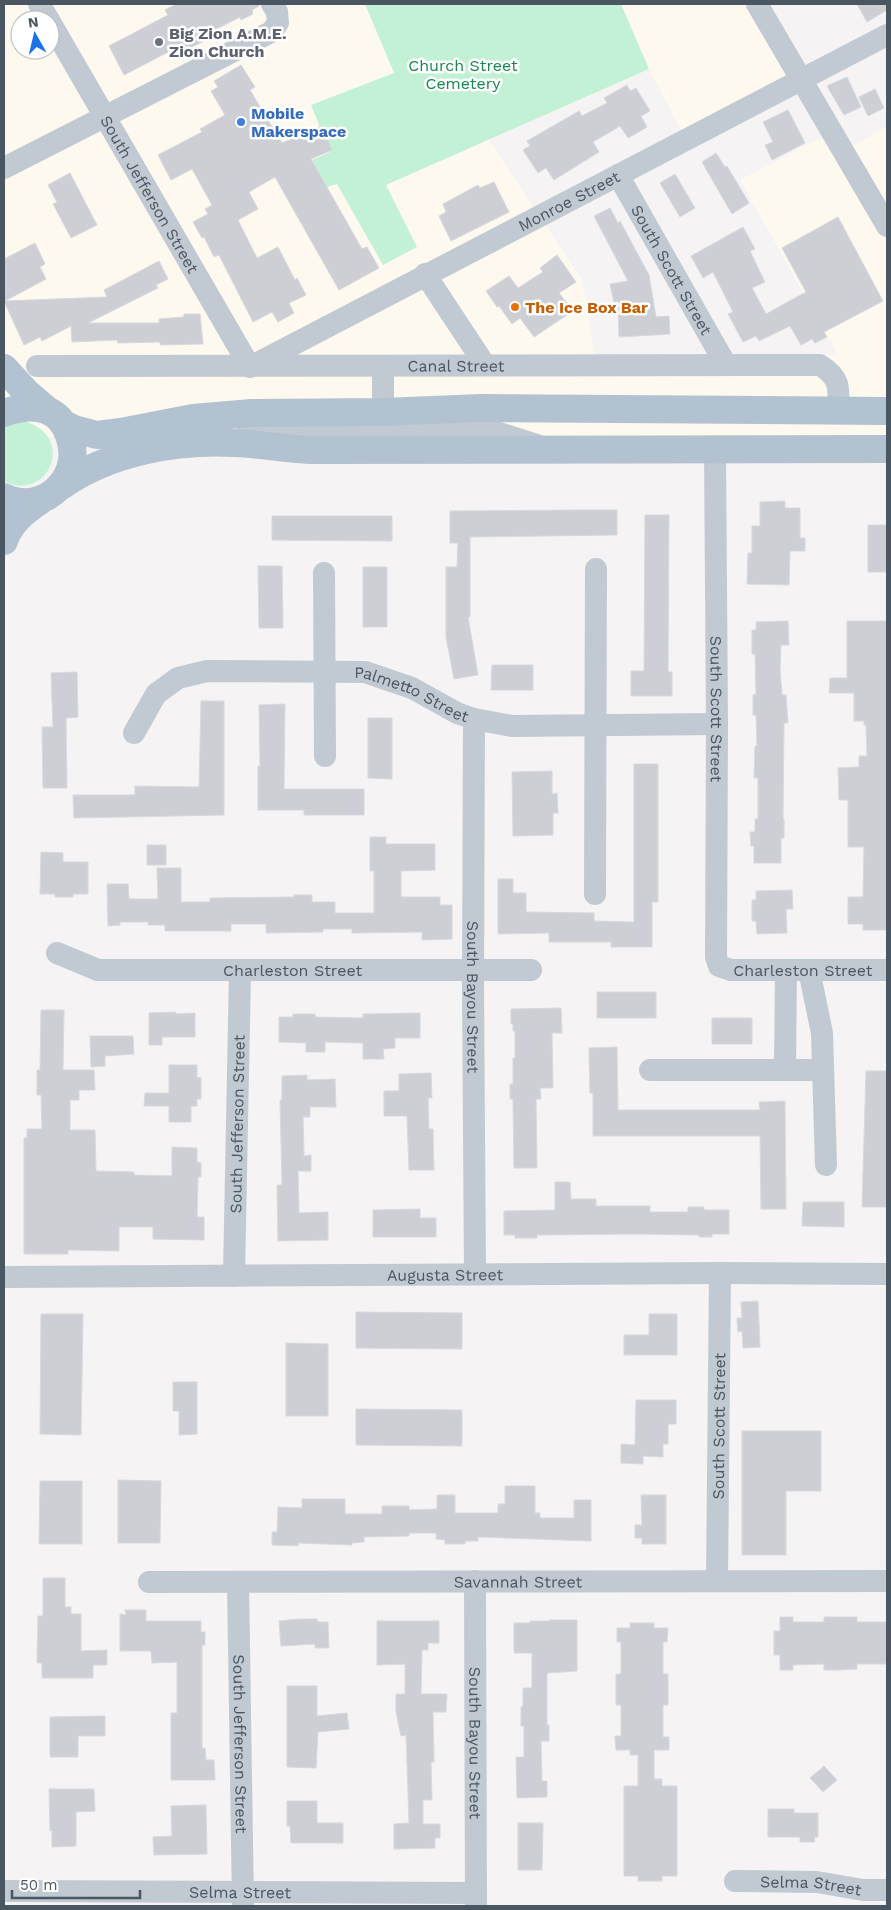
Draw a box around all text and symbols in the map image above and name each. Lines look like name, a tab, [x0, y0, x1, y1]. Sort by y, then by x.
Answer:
north arrow	[10, 10, 60, 60]
text: N	[27, 13, 39, 31]
place label: Big Zion A.M.E. Zion Church	[169, 24, 287, 61]
marker: Big Zion A.M.E. Zion Church	[153, 36, 165, 48]
park label: Church Street Cemetery	[408, 56, 518, 93]
place label: Mobile Makerspace	[251, 104, 346, 141]
street label: South Jefferson Street	[97, 112, 203, 277]
marker: Mobile Makerspace	[235, 116, 247, 128]
street label: Monroe Street	[515, 166, 623, 235]
street label: South Scott Street	[627, 201, 716, 338]
place label: The Ice Box Bar	[525, 298, 648, 317]
marker: The Ice Box Bar	[509, 301, 521, 313]
street label: Canal Street	[407, 356, 505, 375]
street label: South Scott Street	[707, 636, 727, 783]
street label: Palmetto Street	[354, 662, 472, 726]
street label: South Bayou Street	[463, 921, 483, 1074]
street label: Charleston Street	[223, 961, 362, 980]
street label: Charleston Street	[733, 961, 873, 980]
street label: South Jefferson Street	[226, 1034, 248, 1214]
street label: Augusta Street	[387, 1265, 503, 1284]
street label: South Scott Street	[708, 1352, 729, 1499]
street label: Savannah Street	[454, 1572, 583, 1591]
street label: South Jefferson Street	[230, 1654, 251, 1834]
street label: South Bayou Street	[466, 1667, 485, 1819]
scale bar	[12, 1868, 140, 1900]
street label: Selma Street	[760, 1872, 863, 1899]
text: 50 m	[20, 1876, 57, 1894]
street label: Selma Street	[189, 1882, 291, 1902]

